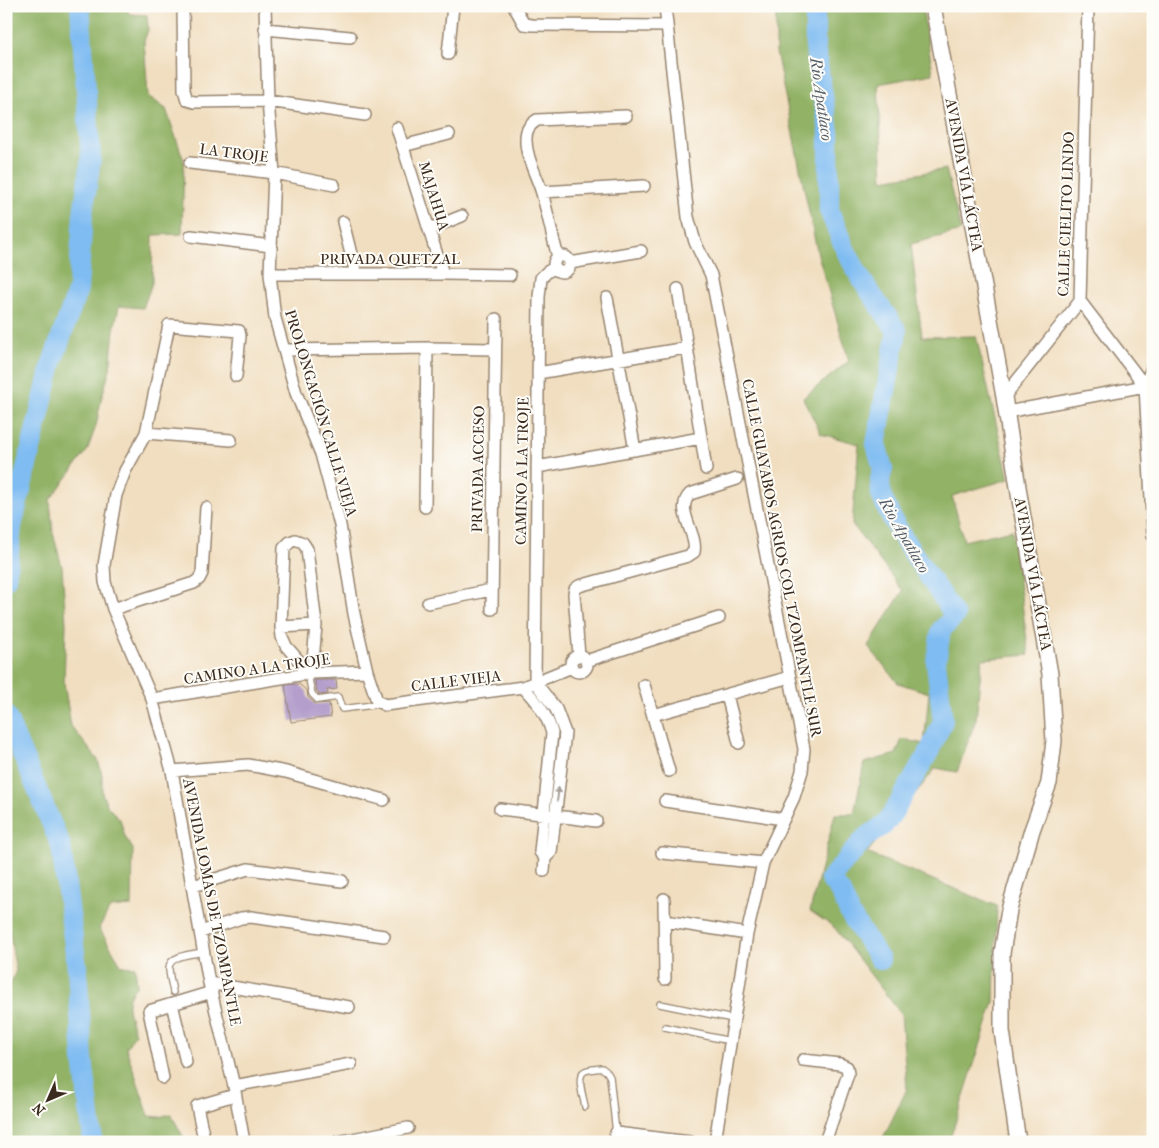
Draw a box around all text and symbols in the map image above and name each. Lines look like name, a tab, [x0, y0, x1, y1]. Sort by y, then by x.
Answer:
water label: Rio Apatlaco	[806, 55, 837, 142]
street label: AVENIDA VÍA LÁCTEA	[941, 96, 986, 253]
street label: CALLE CIELITO LINDO	[1054, 131, 1078, 297]
street label: LA TROJE	[199, 140, 269, 166]
street label: MAJAHUA	[415, 159, 453, 233]
street label: PRIVADA QUETZAL	[320, 250, 460, 268]
street label: PROLONGACIÓN CALLE VIEJA	[281, 307, 361, 519]
street label: CALLE GUAYABOS AGRIOS COL TZOMPANTLE SUR	[738, 377, 826, 740]
street label: CAMINO A LA TROJE	[512, 397, 532, 545]
street label: PRIVADA ACCESO	[468, 405, 488, 533]
water label: Rio Apatlaco	[875, 493, 934, 577]
street label: AVENIDA VÍA LÁCTEA	[1010, 495, 1055, 652]
street label: CAMINO A LA TROJE	[183, 650, 331, 688]
street label: CALLE VIEJA	[410, 667, 502, 695]
street label: AVENIDA LOMAS DE TZOMPANTLE	[179, 776, 245, 1027]
one-way arrow	[554, 786, 562, 802]
north arrow	[22, 1076, 72, 1126]
text: N	[29, 1099, 49, 1119]

